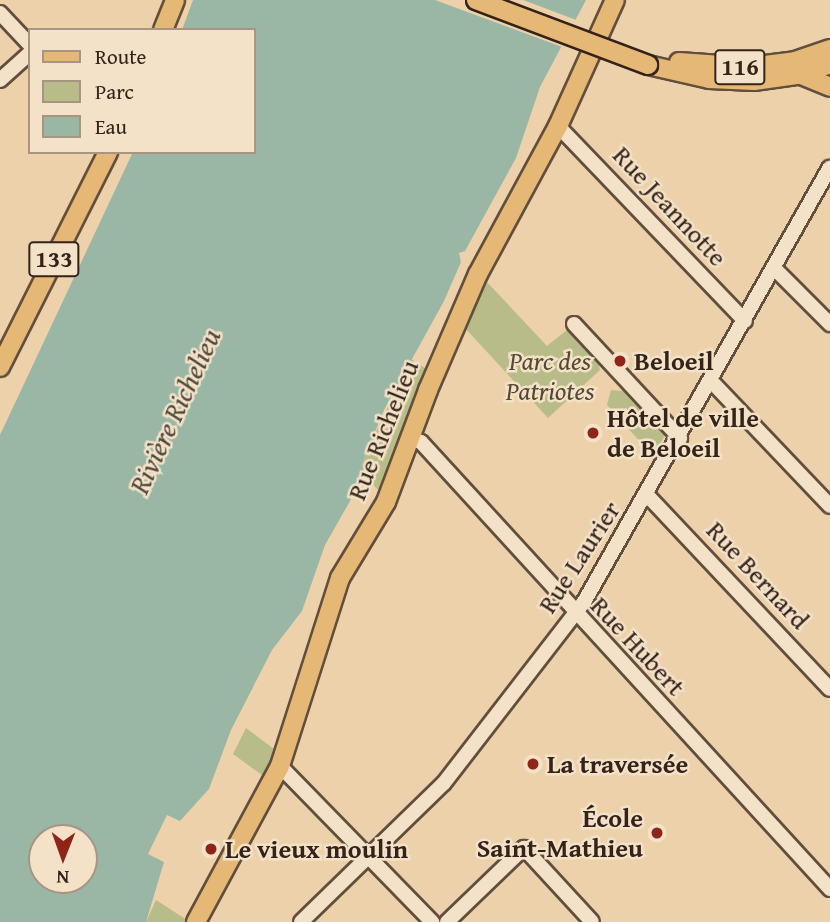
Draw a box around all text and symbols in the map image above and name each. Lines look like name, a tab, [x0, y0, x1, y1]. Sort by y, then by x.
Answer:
legend	[28, 28, 256, 154]
text: Route	[95, 41, 146, 72]
road number: 116	[714, 46, 766, 88]
text: Parc	[95, 76, 134, 107]
text: Eau	[95, 111, 127, 142]
street label: Rue Jeannotte	[607, 140, 733, 272]
road number: 133	[28, 238, 80, 280]
water label: Rivière Richelieu	[122, 323, 228, 499]
park label: Parc des Patriotes	[506, 345, 594, 406]
place label: Beloeil	[634, 345, 714, 377]
marker: Beloeil	[612, 353, 628, 369]
street label: Rue Richelieu	[341, 356, 425, 504]
place label: Hôtel de ville de Beloeil	[607, 402, 759, 464]
marker: Hôtel de ville de Beloeil	[585, 425, 601, 441]
street label: Rue Laurier	[531, 495, 627, 619]
street label: Rue Bernard	[700, 515, 816, 635]
street label: Rue Hubert	[584, 590, 692, 702]
place label: La traversée	[547, 748, 688, 780]
marker: La traversée	[525, 756, 541, 772]
place label: École Saint-Mathieu	[477, 802, 643, 864]
north arrow	[28, 824, 98, 894]
marker: École Saint-Mathieu	[649, 825, 665, 841]
place label: Le vieux moulin	[225, 833, 408, 865]
marker: Le vieux moulin	[203, 841, 219, 857]
text: N	[56, 864, 69, 892]

